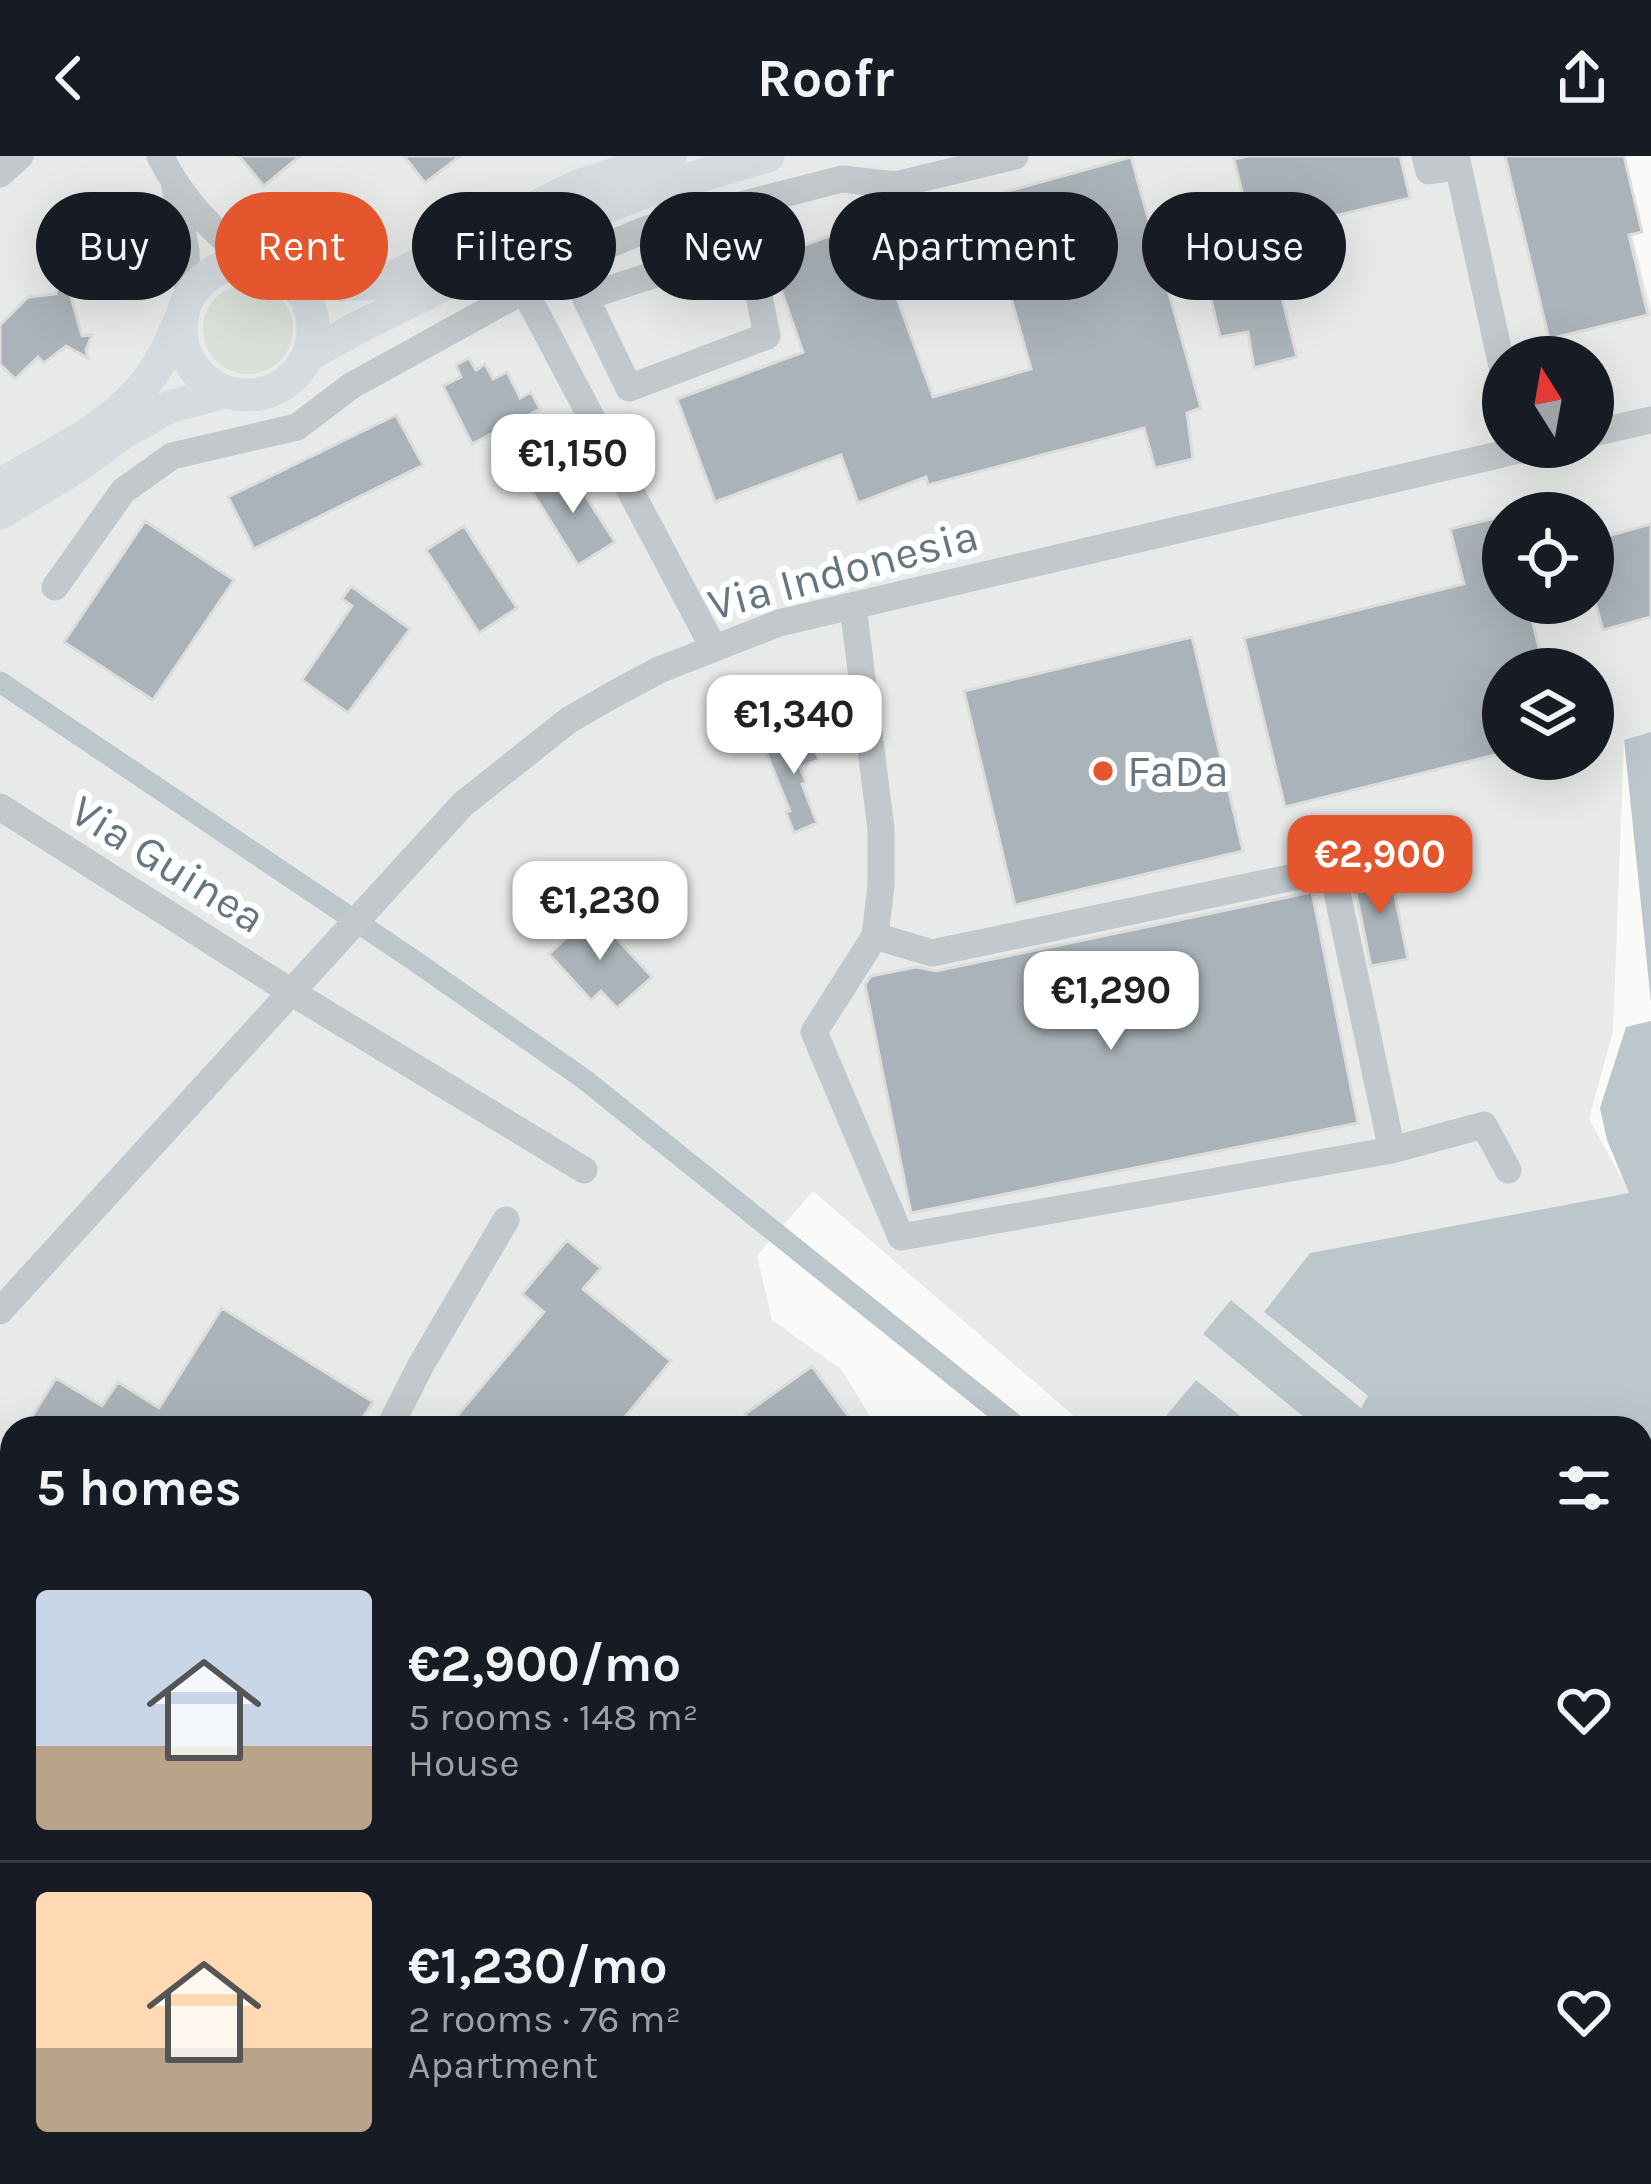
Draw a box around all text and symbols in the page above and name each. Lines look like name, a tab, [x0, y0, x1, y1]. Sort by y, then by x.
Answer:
icon: back	[36, 45, 102, 111]
icon: share	[1549, 45, 1615, 111]
text: Roofr	[757, 46, 894, 110]
chip: Buy	[36, 192, 191, 300]
chip: Rent	[215, 192, 388, 300]
chip: Filters	[412, 192, 616, 300]
chip: New	[640, 192, 805, 300]
chip: Apartment	[829, 192, 1118, 300]
chip: House	[1142, 192, 1346, 300]
north arrow	[1482, 336, 1614, 468]
map controls	[1482, 336, 1614, 780]
pin: €1,150	[475, 414, 671, 516]
text: €1,150	[518, 430, 628, 476]
button: locate	[1482, 492, 1614, 624]
street label: Via Indonesia	[702, 509, 984, 631]
button: layers	[1482, 648, 1614, 780]
pin: €1,340	[696, 675, 892, 777]
text: €1,340	[734, 691, 854, 737]
place label: FaDa	[1127, 745, 1229, 797]
marker: FaDa	[1090, 758, 1116, 784]
street label: Via Guinea	[61, 784, 275, 944]
pin: €2,900	[1282, 815, 1478, 917]
text: €2,900	[1314, 831, 1446, 877]
pin: €1,230	[502, 861, 698, 963]
text: €1,230	[540, 877, 661, 923]
pin: €1,290	[1013, 951, 1209, 1053]
text: €1,290	[1051, 967, 1171, 1013]
icon: filters	[1551, 1455, 1617, 1521]
text: 5 homes	[36, 1458, 242, 1518]
text: €2,900/mo	[408, 1634, 681, 1694]
icon: home	[132, 1638, 276, 1782]
icon: heart	[1551, 1677, 1617, 1743]
text: 5 rooms · 148 m²	[408, 1694, 699, 1740]
text: House	[408, 1740, 520, 1786]
text: €1,230/mo	[408, 1936, 668, 1996]
icon: home	[132, 1940, 276, 2084]
icon: heart	[1551, 1979, 1617, 2045]
text: 2 rooms · 76 m²	[408, 1996, 681, 2042]
text: Apartment	[408, 2042, 598, 2088]

